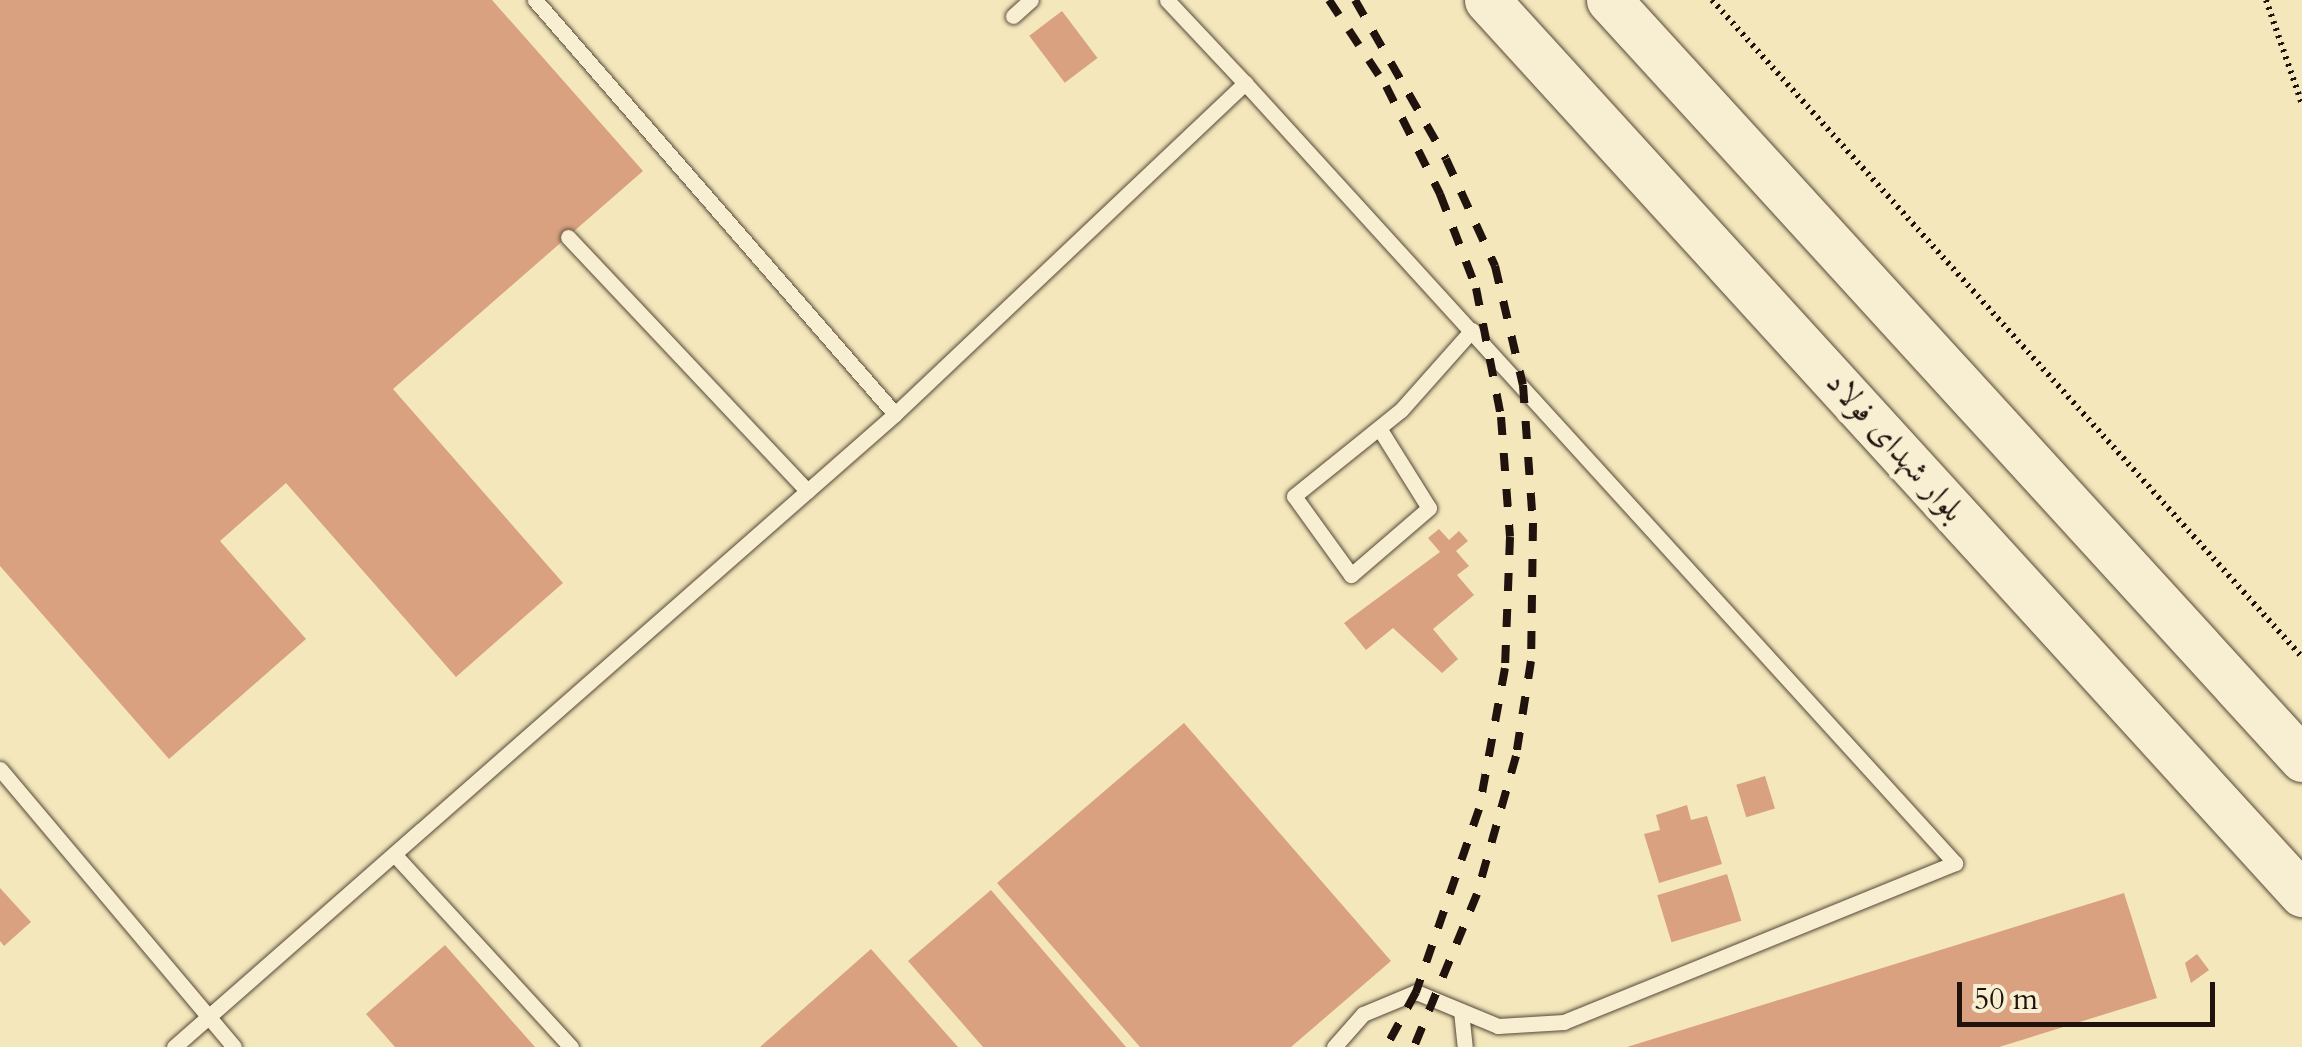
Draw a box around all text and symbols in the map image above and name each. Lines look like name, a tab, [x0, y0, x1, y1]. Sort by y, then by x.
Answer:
street label: بلوار شهدای فولاد	[1818, 364, 1972, 530]
scale bar	[1962, 962, 2220, 1024]
text: 50 m	[1974, 979, 2038, 1020]

